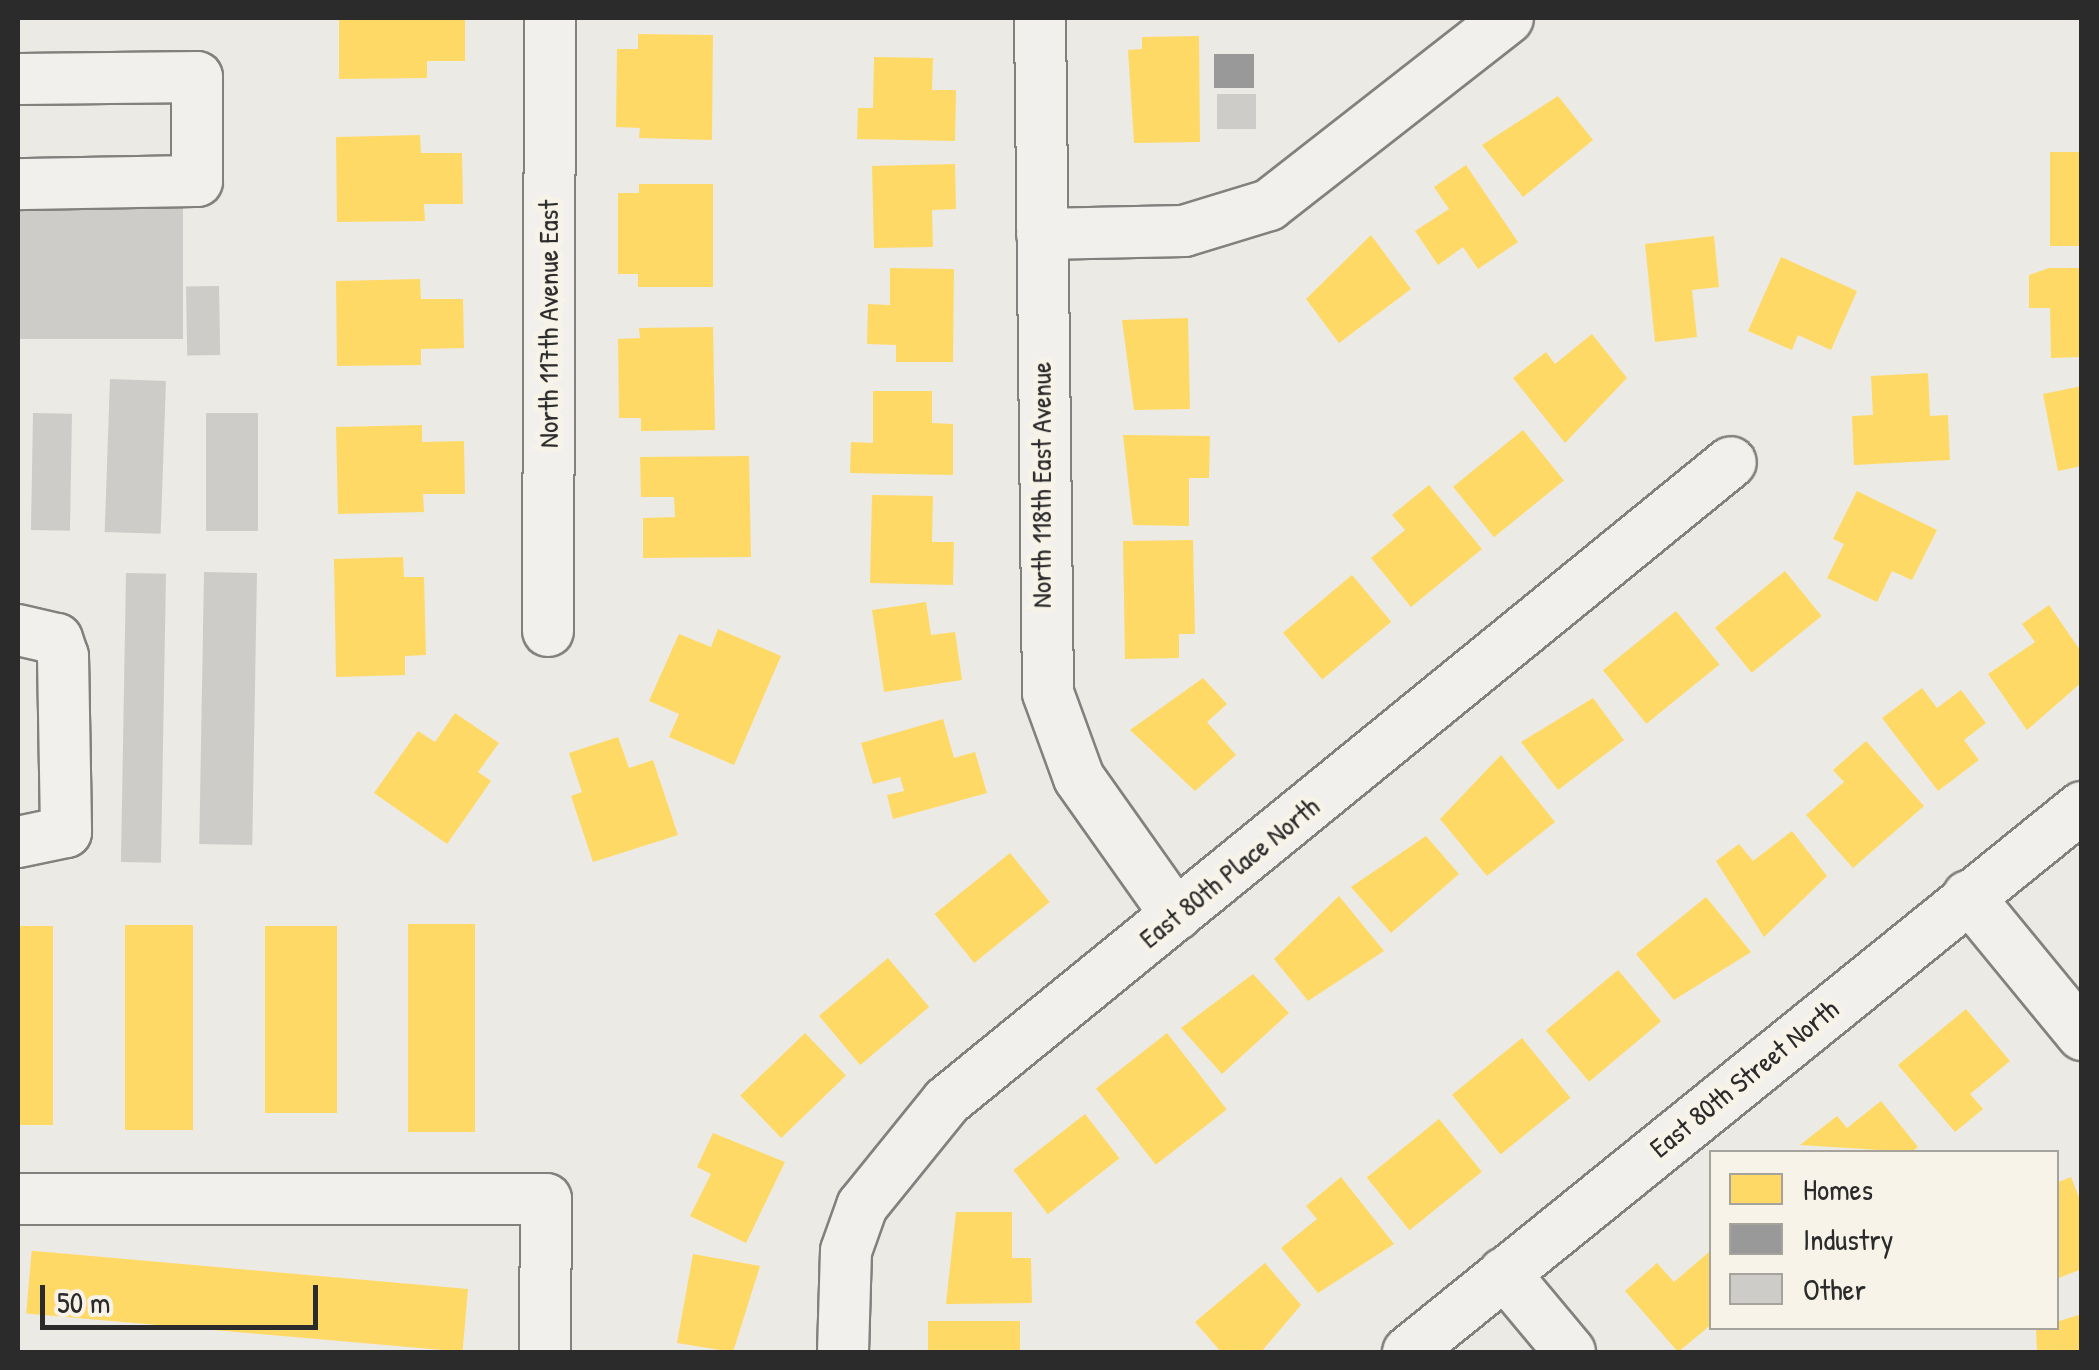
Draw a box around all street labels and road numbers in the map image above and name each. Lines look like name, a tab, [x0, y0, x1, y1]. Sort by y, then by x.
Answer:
street label: North 117th Avenue East	[531, 200, 565, 448]
street label: North 118th East Avenue	[1024, 362, 1058, 608]
street label: East 80th Place North	[1132, 789, 1326, 955]
street label: East 80th Street North	[1643, 992, 1845, 1164]

